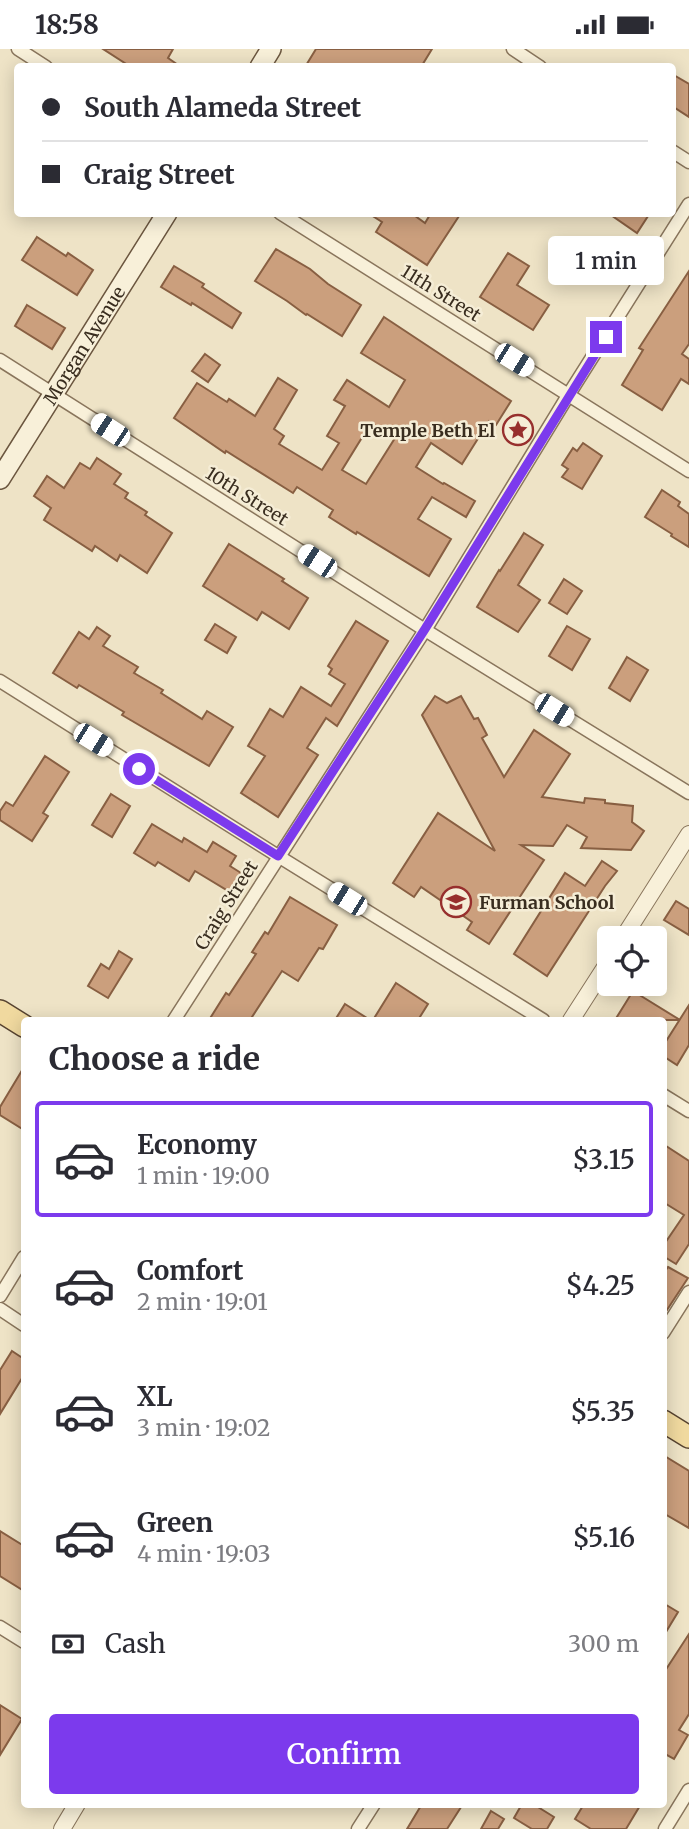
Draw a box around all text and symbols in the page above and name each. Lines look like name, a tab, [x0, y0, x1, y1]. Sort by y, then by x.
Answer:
text: 18:58	[35, 8, 99, 41]
text: South Alameda Street	[84, 91, 361, 124]
text: Craig Street	[84, 158, 235, 191]
callout: 1 min	[548, 236, 664, 285]
text: 1 min	[575, 246, 637, 275]
street label: 11th Street	[397, 259, 485, 327]
street label: Morgan Avenue	[38, 282, 130, 409]
route end	[590, 321, 622, 353]
car	[491, 340, 538, 380]
car	[87, 410, 134, 450]
place icon: Temple Beth El	[501, 413, 535, 447]
place label: Temple Beth El	[360, 419, 495, 442]
street label: 10th Street	[201, 461, 293, 531]
car	[294, 541, 341, 581]
car	[531, 690, 578, 730]
car	[70, 720, 117, 760]
route start	[123, 753, 155, 785]
street label: Craig Street	[189, 856, 263, 954]
car	[324, 879, 371, 919]
school or university icon: Furman School	[439, 885, 473, 919]
place label: Furman School	[479, 891, 614, 914]
map controls	[597, 926, 667, 996]
button: locate	[597, 926, 667, 996]
text: Choose a ride	[49, 1039, 260, 1079]
icon: car	[53, 1128, 116, 1191]
text: Economy	[137, 1128, 257, 1161]
text: $3.15	[572, 1143, 635, 1176]
text: 1 min · 19:00	[137, 1161, 270, 1190]
icon: car	[53, 1254, 116, 1317]
text: Comfort	[137, 1254, 243, 1287]
text: $4.25	[566, 1269, 635, 1302]
text: 2 min · 19:01	[137, 1287, 268, 1316]
icon: car	[53, 1380, 116, 1443]
text: XL	[137, 1380, 173, 1413]
text: $5.35	[570, 1395, 635, 1428]
text: 3 min · 19:02	[137, 1413, 271, 1442]
icon: car	[53, 1506, 116, 1569]
text: Green	[137, 1506, 213, 1539]
text: $5.16	[572, 1521, 635, 1554]
text: 4 min · 19:03	[137, 1539, 271, 1568]
icon: cash	[49, 1625, 87, 1663]
text: Cash	[105, 1627, 166, 1660]
text: 300 m	[568, 1629, 639, 1658]
button: Confirm	[49, 1714, 639, 1794]

